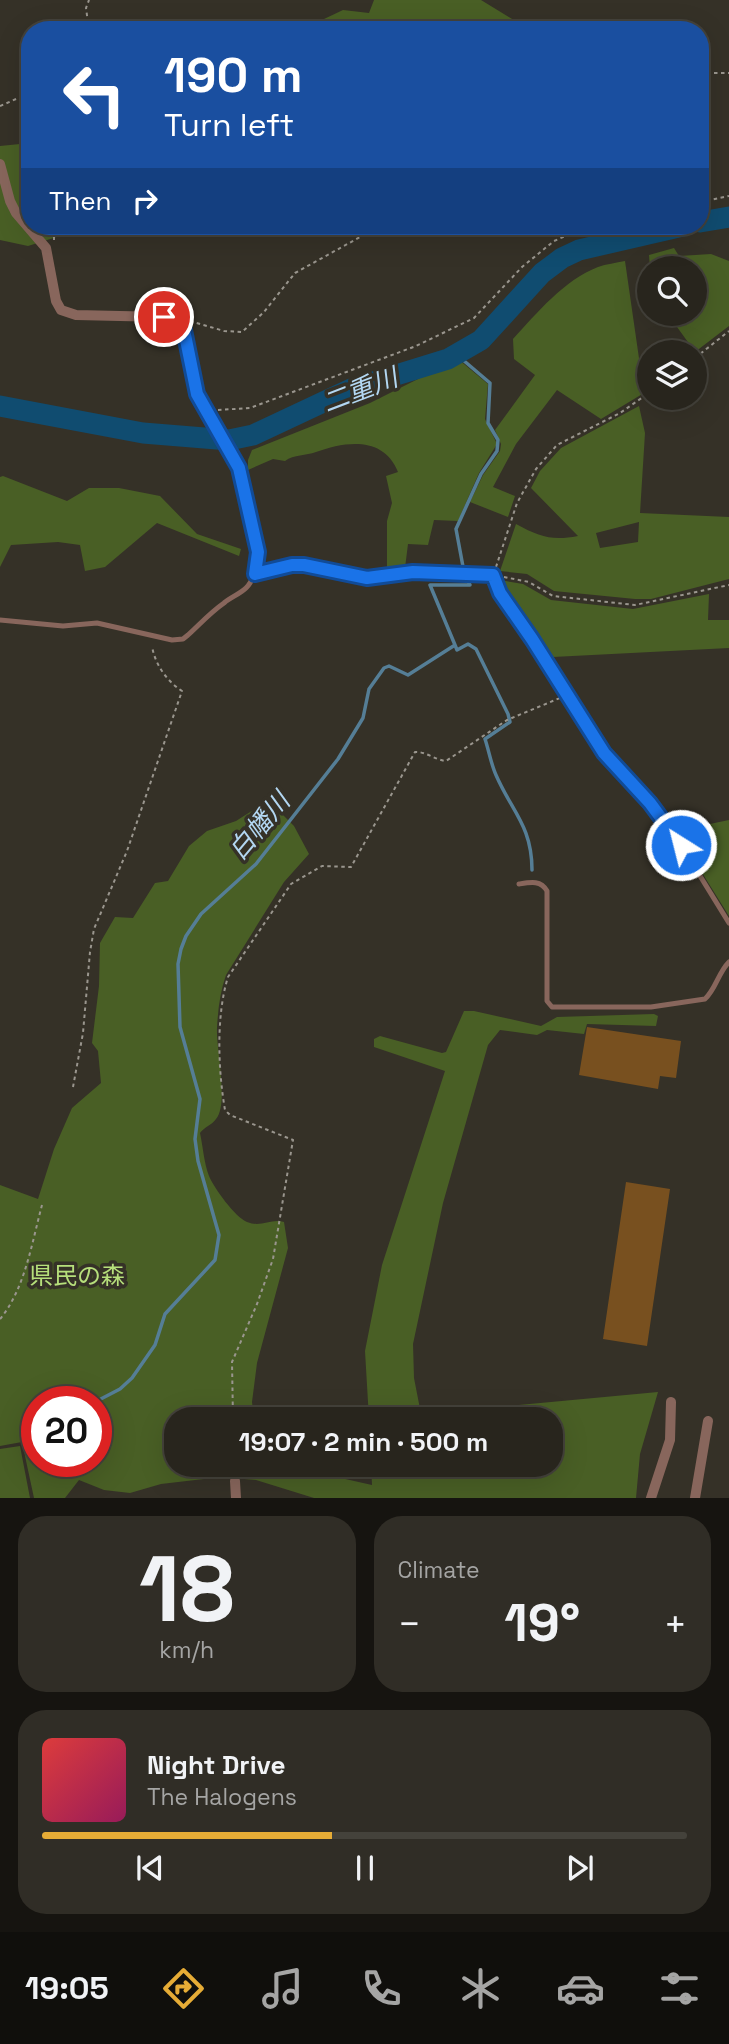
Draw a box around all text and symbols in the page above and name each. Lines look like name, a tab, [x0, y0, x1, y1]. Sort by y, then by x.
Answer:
text: 190 m	[164, 44, 302, 106]
icon: left	[49, 49, 140, 140]
text: Turn left	[164, 105, 294, 145]
icon: right	[126, 182, 164, 220]
text: Then	[49, 184, 112, 218]
map controls	[637, 256, 707, 410]
button: search	[637, 256, 707, 326]
pin	[134, 287, 194, 347]
icon: arrive	[145, 298, 183, 336]
button: layers	[637, 340, 707, 410]
water label: 二重川	[317, 359, 405, 420]
water label: 白幡川	[221, 783, 299, 867]
position arrow	[644, 808, 718, 882]
park label: 県民の森	[29, 1260, 125, 1291]
speed limit sign: 20	[21, 1386, 112, 1477]
text: 19:07 · 2 min · 500 m	[239, 1425, 488, 1459]
text: 18	[139, 1531, 235, 1648]
text: Climate	[398, 1555, 480, 1585]
text: 19°	[504, 1590, 580, 1656]
text: −	[398, 1600, 421, 1648]
text: +	[663, 1600, 687, 1648]
text: km/h	[159, 1635, 214, 1665]
text: Night Drive	[147, 1748, 285, 1782]
text: The Halogens	[147, 1782, 297, 1812]
icon: previous	[131, 1849, 169, 1887]
icon: pause	[346, 1849, 384, 1887]
icon: next	[561, 1849, 599, 1887]
icon: directions	[159, 1964, 208, 2013]
icon: music	[258, 1964, 307, 2013]
icon: phone	[357, 1964, 406, 2013]
icon: climate	[456, 1964, 505, 2013]
icon: car	[556, 1964, 605, 2013]
icon: filters	[655, 1964, 704, 2013]
text: 19:05	[25, 1968, 109, 2008]

